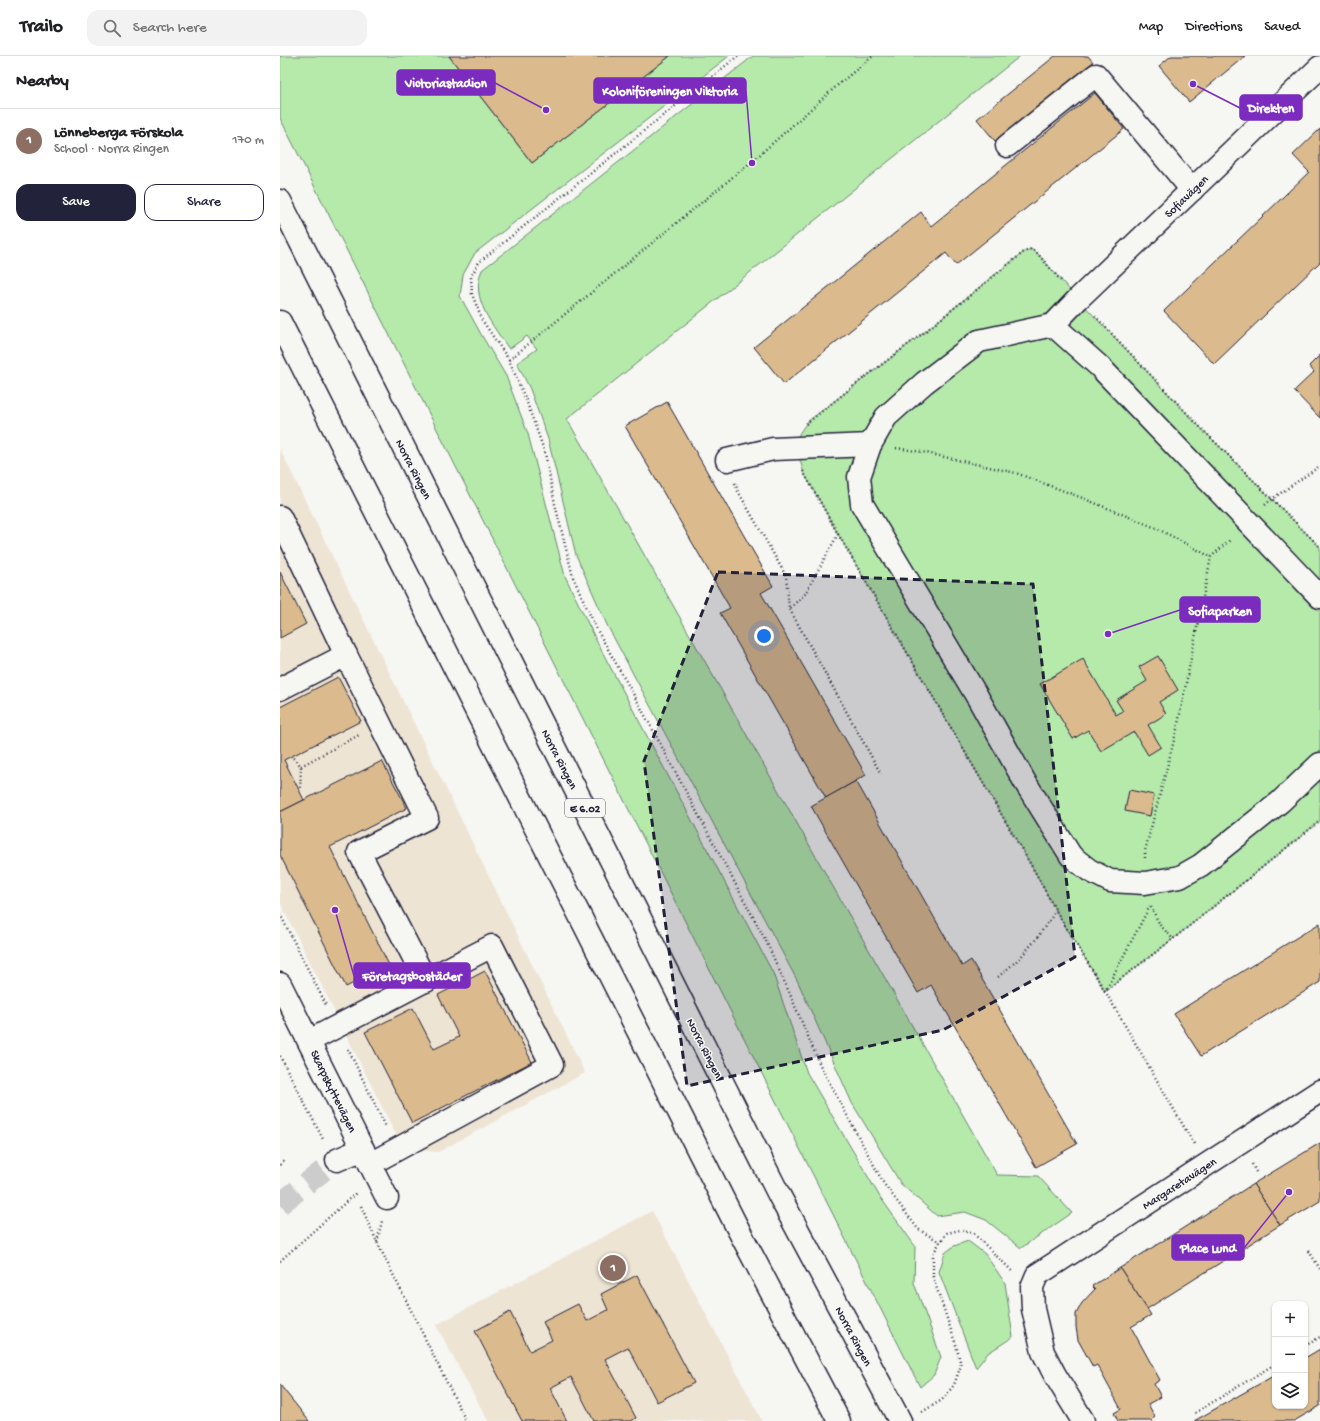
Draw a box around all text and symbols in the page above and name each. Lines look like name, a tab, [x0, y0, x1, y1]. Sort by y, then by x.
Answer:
search box	[87, 10, 367, 46]
text: Trailo	[20, 16, 63, 39]
icon: search	[101, 17, 123, 39]
text: Search here	[133, 19, 207, 37]
text: Map	[1139, 19, 1163, 36]
text: Directions	[1185, 19, 1242, 36]
text: Saved	[1264, 19, 1300, 36]
callout: Victoriastadion	[397, 70, 495, 95]
text: Nearby	[16, 72, 69, 92]
text: Victoriastadion	[404, 77, 488, 92]
callout: Koloniföreningen Viktoria	[594, 78, 746, 103]
text: Koloniföreningen Viktoria	[601, 84, 739, 100]
callout: Direkten	[1240, 95, 1302, 120]
text: Direkten	[1247, 102, 1295, 117]
text: Lönneberga Förskola	[54, 124, 183, 142]
text: 1	[26, 133, 32, 148]
text: 170 m	[232, 133, 264, 148]
text: School · Norra Ringen	[54, 142, 169, 157]
street label: Sofiavägen	[1163, 173, 1212, 222]
button: Save	[16, 184, 136, 221]
button: Share	[144, 184, 264, 221]
street label: Norra Ringen	[391, 438, 433, 502]
callout: Sofiaparken	[1180, 597, 1260, 622]
text: Sofiaparken	[1188, 604, 1253, 621]
your location	[754, 626, 774, 646]
street label: Norra Ringen	[537, 728, 579, 792]
road number: E 6.02	[565, 799, 605, 817]
callout: Företagsbostäder	[354, 963, 470, 988]
text: Företagsbostäder	[361, 970, 463, 985]
street label: Norra Ringen	[682, 1017, 724, 1081]
street label: Skarpskyttevägen	[306, 1048, 358, 1136]
street label: Margaretavägen	[1140, 1155, 1220, 1214]
callout: Place Lund	[1172, 1235, 1244, 1260]
text: Place Lund	[1179, 1242, 1237, 1257]
pin: 1	[600, 1253, 626, 1283]
map controls	[1272, 1301, 1308, 1409]
button: +	[1272, 1301, 1308, 1337]
street label: Norra Ringen	[831, 1305, 874, 1369]
button: −	[1272, 1337, 1308, 1373]
button: layers	[1272, 1373, 1308, 1409]

